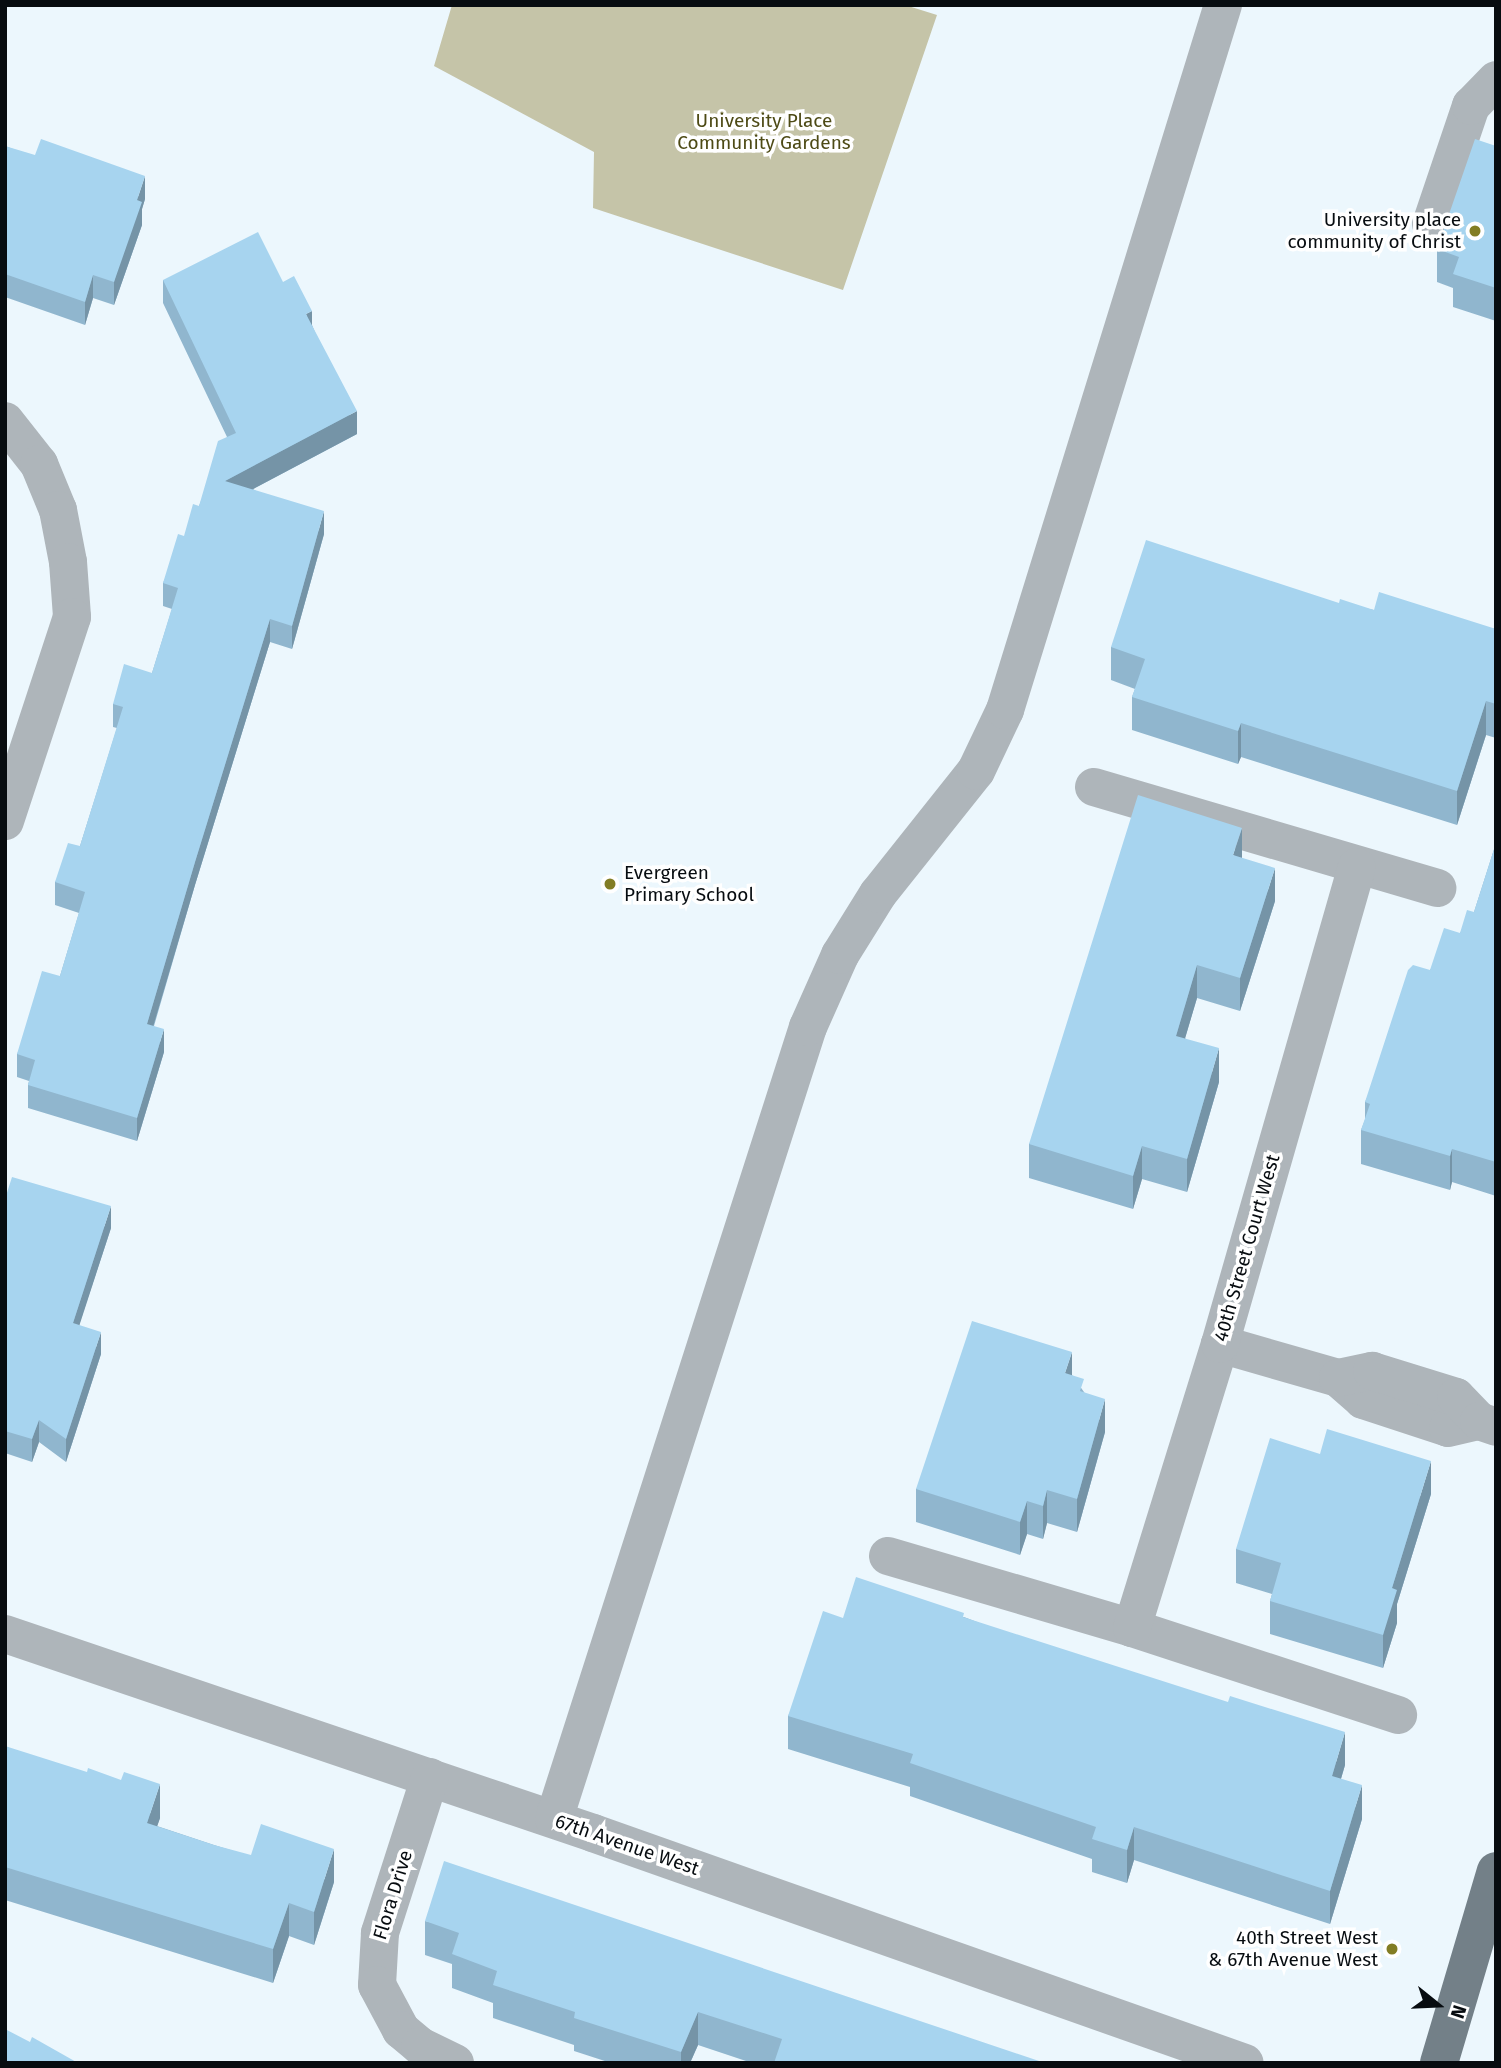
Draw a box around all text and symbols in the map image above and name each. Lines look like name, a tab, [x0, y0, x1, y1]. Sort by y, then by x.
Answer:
park label: University Place Community Gardens	[677, 110, 851, 154]
place label: University place community of Christ	[1287, 209, 1461, 253]
marker: University place community of Christ	[1467, 223, 1483, 239]
place label: Evergreen Primary School	[624, 862, 754, 906]
marker: Evergreen Primary School	[602, 876, 618, 892]
street label: 40th Street Court West	[1209, 1152, 1285, 1344]
street label: 67th Avenue West	[552, 1810, 702, 1880]
street label: Flora Drive	[369, 1848, 417, 1942]
place label: 40th Street West & 67th Avenue West	[1208, 1927, 1378, 1971]
marker: 40th Street West & 67th Avenue West	[1384, 1941, 1400, 1957]
north arrow	[1403, 1970, 1473, 2040]
text: N	[1446, 2002, 1471, 2021]

